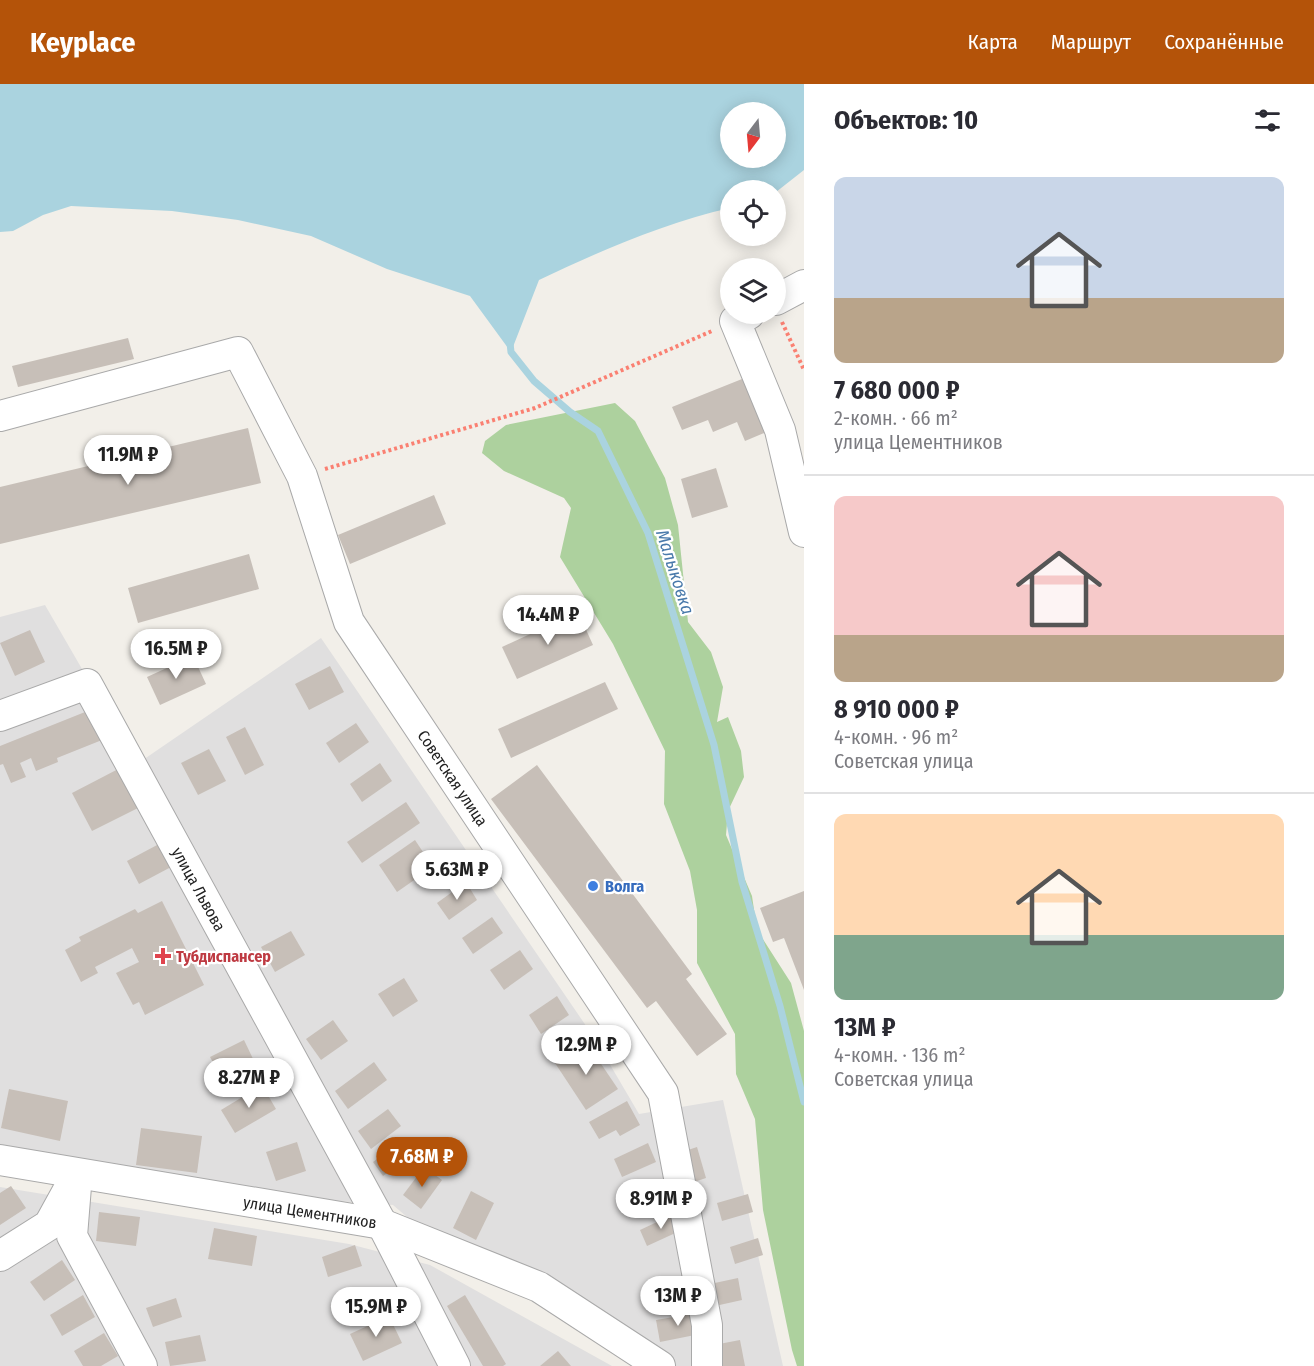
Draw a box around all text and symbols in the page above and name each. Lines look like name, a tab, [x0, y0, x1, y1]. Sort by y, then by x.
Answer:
text: Keyplace	[30, 26, 136, 59]
text: Карта	[968, 29, 1018, 55]
text: Маршрут	[1051, 29, 1131, 55]
text: Сохранённые	[1164, 29, 1284, 55]
north arrow	[720, 102, 786, 168]
map controls	[720, 102, 786, 324]
icon: filters	[1251, 104, 1284, 137]
text: Объектов: 10	[834, 105, 978, 136]
button: locate	[720, 180, 786, 246]
icon: home	[1005, 216, 1113, 324]
button: layers	[720, 258, 786, 324]
text: 7 680 000 ₽	[834, 375, 959, 406]
text: 2-комн. · 66 m²	[834, 406, 958, 430]
text: улица Цементников	[834, 430, 1003, 454]
pin: 11.9M ₽	[73, 435, 183, 486]
text: 11.9M ₽	[98, 442, 158, 466]
water label: Малыковка	[651, 527, 699, 617]
icon: home	[1005, 535, 1113, 643]
pin: 14.4M ₽	[493, 595, 603, 646]
text: 14.4M ₽	[517, 602, 579, 626]
pin: 16.5M ₽	[121, 629, 231, 680]
text: 16.5M ₽	[145, 636, 207, 660]
text: 8 910 000 ₽	[834, 694, 959, 725]
text: 4-комн. · 96 m²	[834, 725, 958, 749]
street label: Советская улица	[414, 727, 492, 830]
text: Советская улица	[834, 749, 973, 773]
street label: улица Львова	[168, 844, 229, 935]
pin: 5.63M ₽	[402, 850, 512, 901]
icon: home	[1005, 853, 1113, 961]
text: 5.63M ₽	[425, 857, 489, 881]
place label: Волга	[605, 877, 644, 896]
marker: Волга	[586, 879, 600, 893]
marker: Тубдиспансер	[154, 947, 172, 965]
place label: Тубдиспансер	[176, 947, 271, 966]
text: 13M ₽	[834, 1012, 896, 1043]
pin: 12.9M ₽	[531, 1025, 641, 1076]
text: 12.9M ₽	[555, 1032, 617, 1056]
text: 4-комн. · 136 m²	[834, 1043, 965, 1067]
pin: 8.27M ₽	[194, 1058, 304, 1109]
text: 8.27M ₽	[218, 1065, 280, 1089]
text: Советская улица	[834, 1067, 973, 1091]
pin: 7.68M ₽	[367, 1137, 477, 1188]
text: 7.68M ₽	[390, 1144, 454, 1168]
pin: 8.91M ₽	[606, 1179, 716, 1230]
text: 8.91M ₽	[630, 1186, 692, 1210]
street label: улица Цементников	[242, 1193, 378, 1232]
pin: 13M ₽	[636, 1276, 720, 1327]
text: 13M ₽	[654, 1283, 702, 1307]
pin: 15.9M ₽	[321, 1287, 431, 1338]
text: 15.9M ₽	[345, 1294, 407, 1318]

